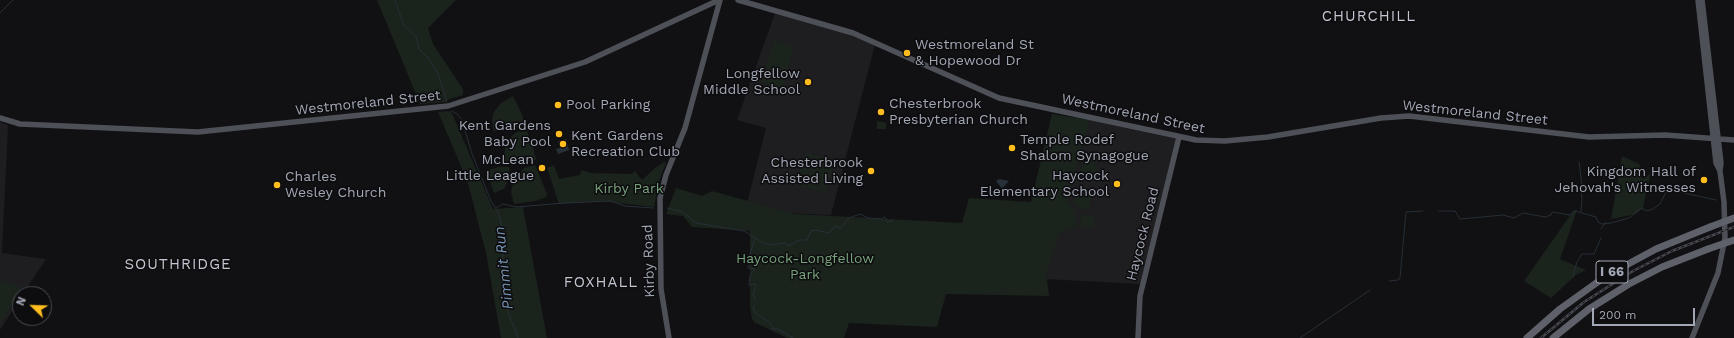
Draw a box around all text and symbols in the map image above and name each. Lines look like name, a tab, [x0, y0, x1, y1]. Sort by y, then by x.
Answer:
district label: CHURCHILL	[1322, 8, 1416, 26]
place label: Westmoreland St & Hopewood Dr	[915, 37, 1034, 70]
marker: Westmoreland St & Hopewood Dr	[902, 48, 912, 58]
place label: Longfellow Middle School	[703, 66, 800, 98]
marker: Longfellow Middle School	[803, 77, 813, 87]
street label: Westmoreland Street	[294, 87, 442, 119]
street label: Westmoreland Street	[1060, 91, 1206, 137]
place label: Chesterbrook Presbyterian Church	[889, 96, 1028, 128]
place label: Pool Parking	[566, 97, 650, 113]
street label: Westmoreland Street	[1401, 97, 1549, 129]
marker: Pool Parking	[553, 100, 563, 110]
marker: Chesterbrook Presbyterian Church	[876, 107, 886, 117]
place label: Kent Gardens Baby Pool	[459, 118, 551, 150]
place label: Kent Gardens Recreation Club	[571, 128, 680, 160]
marker: Kent Gardens Baby Pool	[554, 129, 564, 139]
place label: Temple Rodef Shalom Synagogue	[1020, 132, 1149, 164]
marker: Kent Gardens Recreation Club	[558, 139, 568, 149]
marker: Temple Rodef Shalom Synagogue	[1007, 143, 1017, 153]
place label: McLean Little League	[446, 152, 534, 184]
place label: Chesterbrook Assisted Living	[761, 155, 863, 188]
marker: McLean Little League	[537, 163, 547, 173]
place label: Kingdom Hall of Jehovah's Witnesses	[1554, 164, 1696, 196]
marker: Chesterbrook Assisted Living	[866, 166, 876, 176]
place label: Haycock Elementary School	[980, 168, 1109, 200]
place label: Charles Wesley Church	[285, 169, 386, 202]
marker: Kingdom Hall of Jehovah's Witnesses	[1699, 175, 1709, 185]
marker: Haycock Elementary School	[1112, 179, 1122, 189]
marker: Charles Wesley Church	[272, 180, 282, 190]
park label: Kirby Park	[594, 181, 664, 197]
street label: Haycock Road	[1123, 185, 1163, 283]
street label: Kirby Road	[639, 224, 659, 298]
water label: Pimmit Run	[491, 226, 517, 310]
park label: Haycock-Longfellow Park	[736, 251, 874, 284]
district label: SOUTHRIDGE	[124, 256, 232, 274]
road number: I 66	[1596, 261, 1628, 283]
district label: FOXHALL	[564, 274, 638, 292]
north arrow	[12, 286, 52, 326]
text: N	[14, 295, 29, 308]
scale bar	[1594, 300, 1697, 326]
text: 200 m	[1599, 308, 1636, 322]

